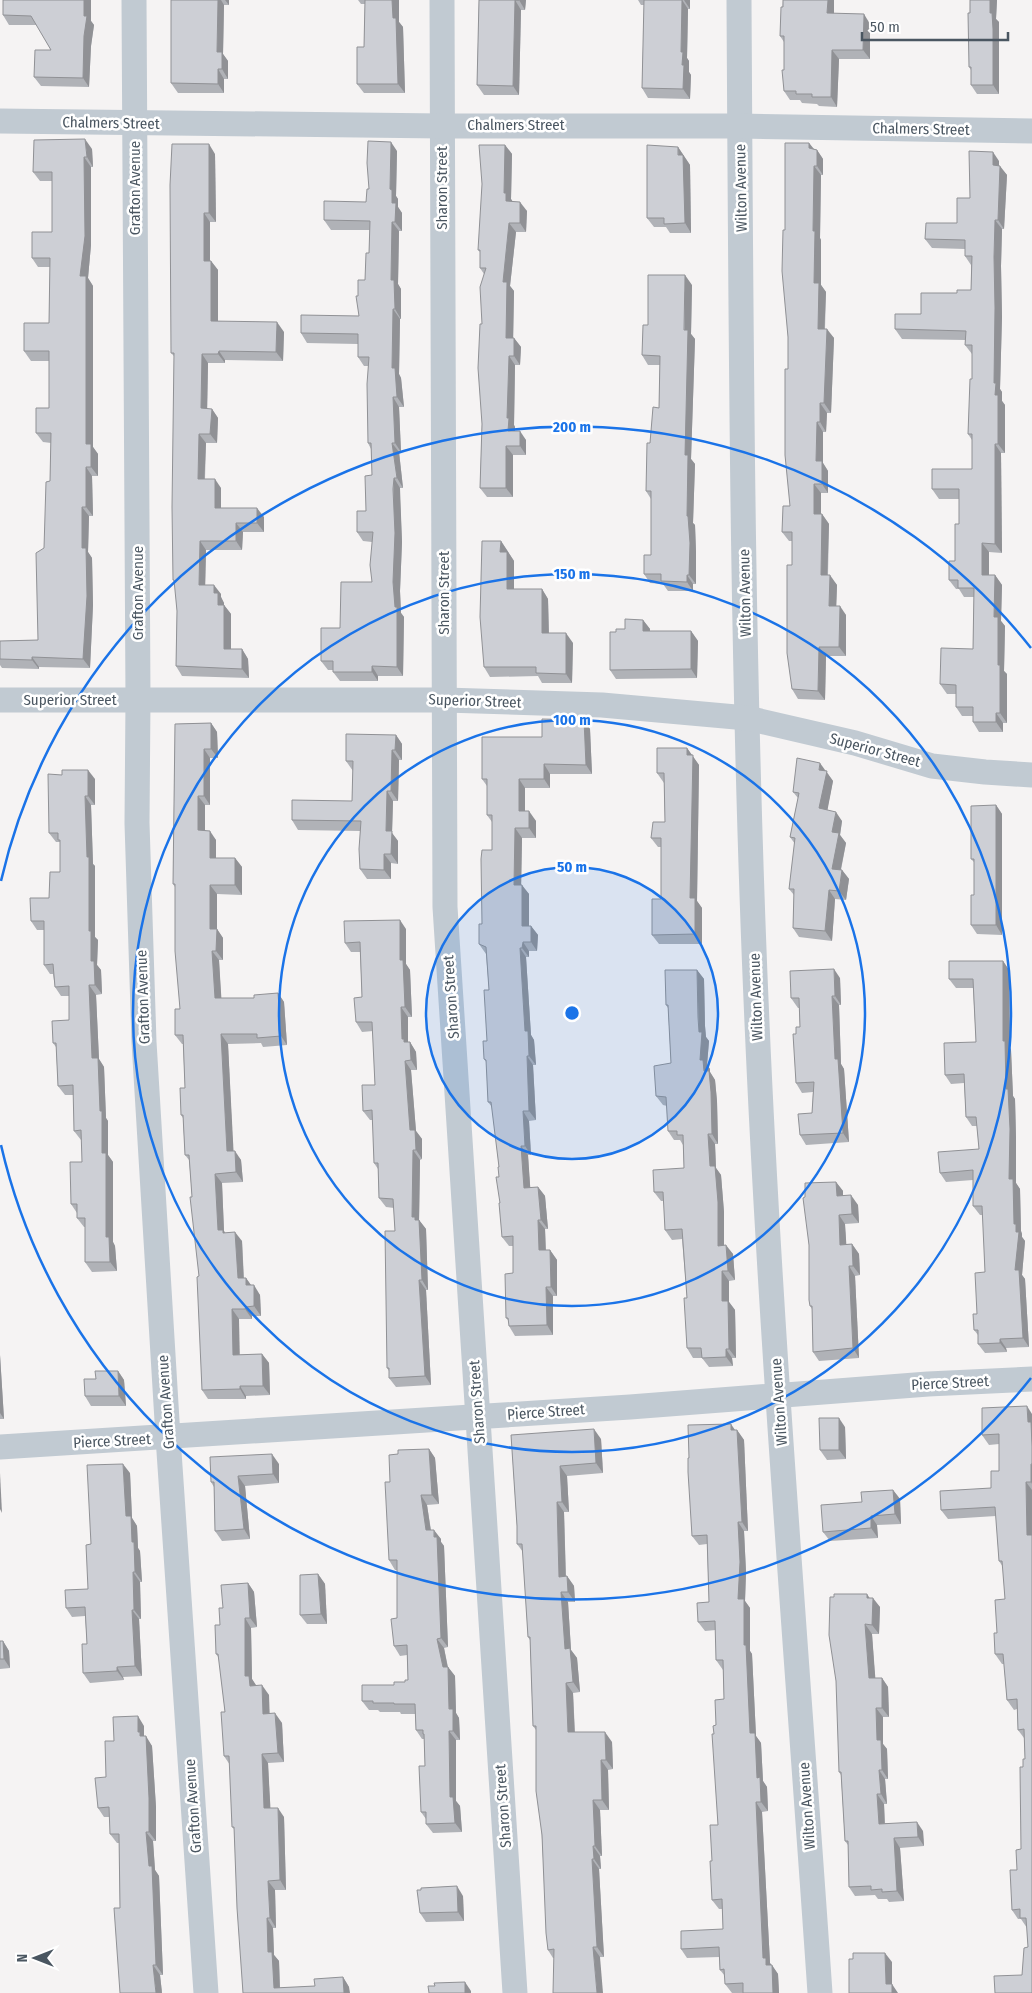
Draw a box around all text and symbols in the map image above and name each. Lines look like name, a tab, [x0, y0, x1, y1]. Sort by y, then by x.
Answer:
scale bar	[862, 10, 1008, 42]
text: 50 m	[870, 18, 900, 36]
street label: Chalmers Street	[62, 113, 160, 133]
street label: Chalmers Street	[467, 116, 565, 134]
street label: Chalmers Street	[872, 119, 970, 139]
street label: Grafton Avenue	[126, 141, 144, 235]
street label: Wilton Avenue	[731, 144, 751, 232]
street label: Sharon Street	[433, 146, 451, 230]
text: 200 m	[552, 418, 591, 436]
street label: Grafton Avenue	[129, 546, 147, 640]
street label: Wilton Avenue	[735, 549, 755, 637]
street label: Sharon Street	[435, 551, 453, 635]
text: 150 m	[554, 565, 590, 583]
street label: Superior Street	[428, 690, 522, 712]
street label: Superior Street	[23, 691, 117, 709]
text: 100 m	[553, 711, 591, 729]
street label: Superior Street	[828, 729, 922, 771]
text: 50 m	[557, 858, 587, 876]
street label: Grafton Avenue	[132, 950, 154, 1044]
street label: Wilton Avenue	[745, 953, 767, 1041]
street label: Sharon Street	[439, 955, 463, 1039]
centre of rings	[563, 1004, 581, 1022]
street label: Grafton Avenue	[154, 1354, 178, 1450]
street label: Wilton Avenue	[767, 1357, 791, 1447]
street label: Sharon Street	[465, 1360, 489, 1444]
street label: Pierce Street	[911, 1372, 989, 1394]
street label: Pierce Street	[507, 1400, 586, 1424]
street label: Pierce Street	[73, 1430, 151, 1452]
street label: Grafton Avenue	[181, 1758, 205, 1854]
street label: Wilton Avenue	[795, 1761, 819, 1851]
street label: Sharon Street	[491, 1764, 515, 1848]
north arrow	[10, 1933, 60, 1983]
text: N	[14, 1954, 31, 1962]

